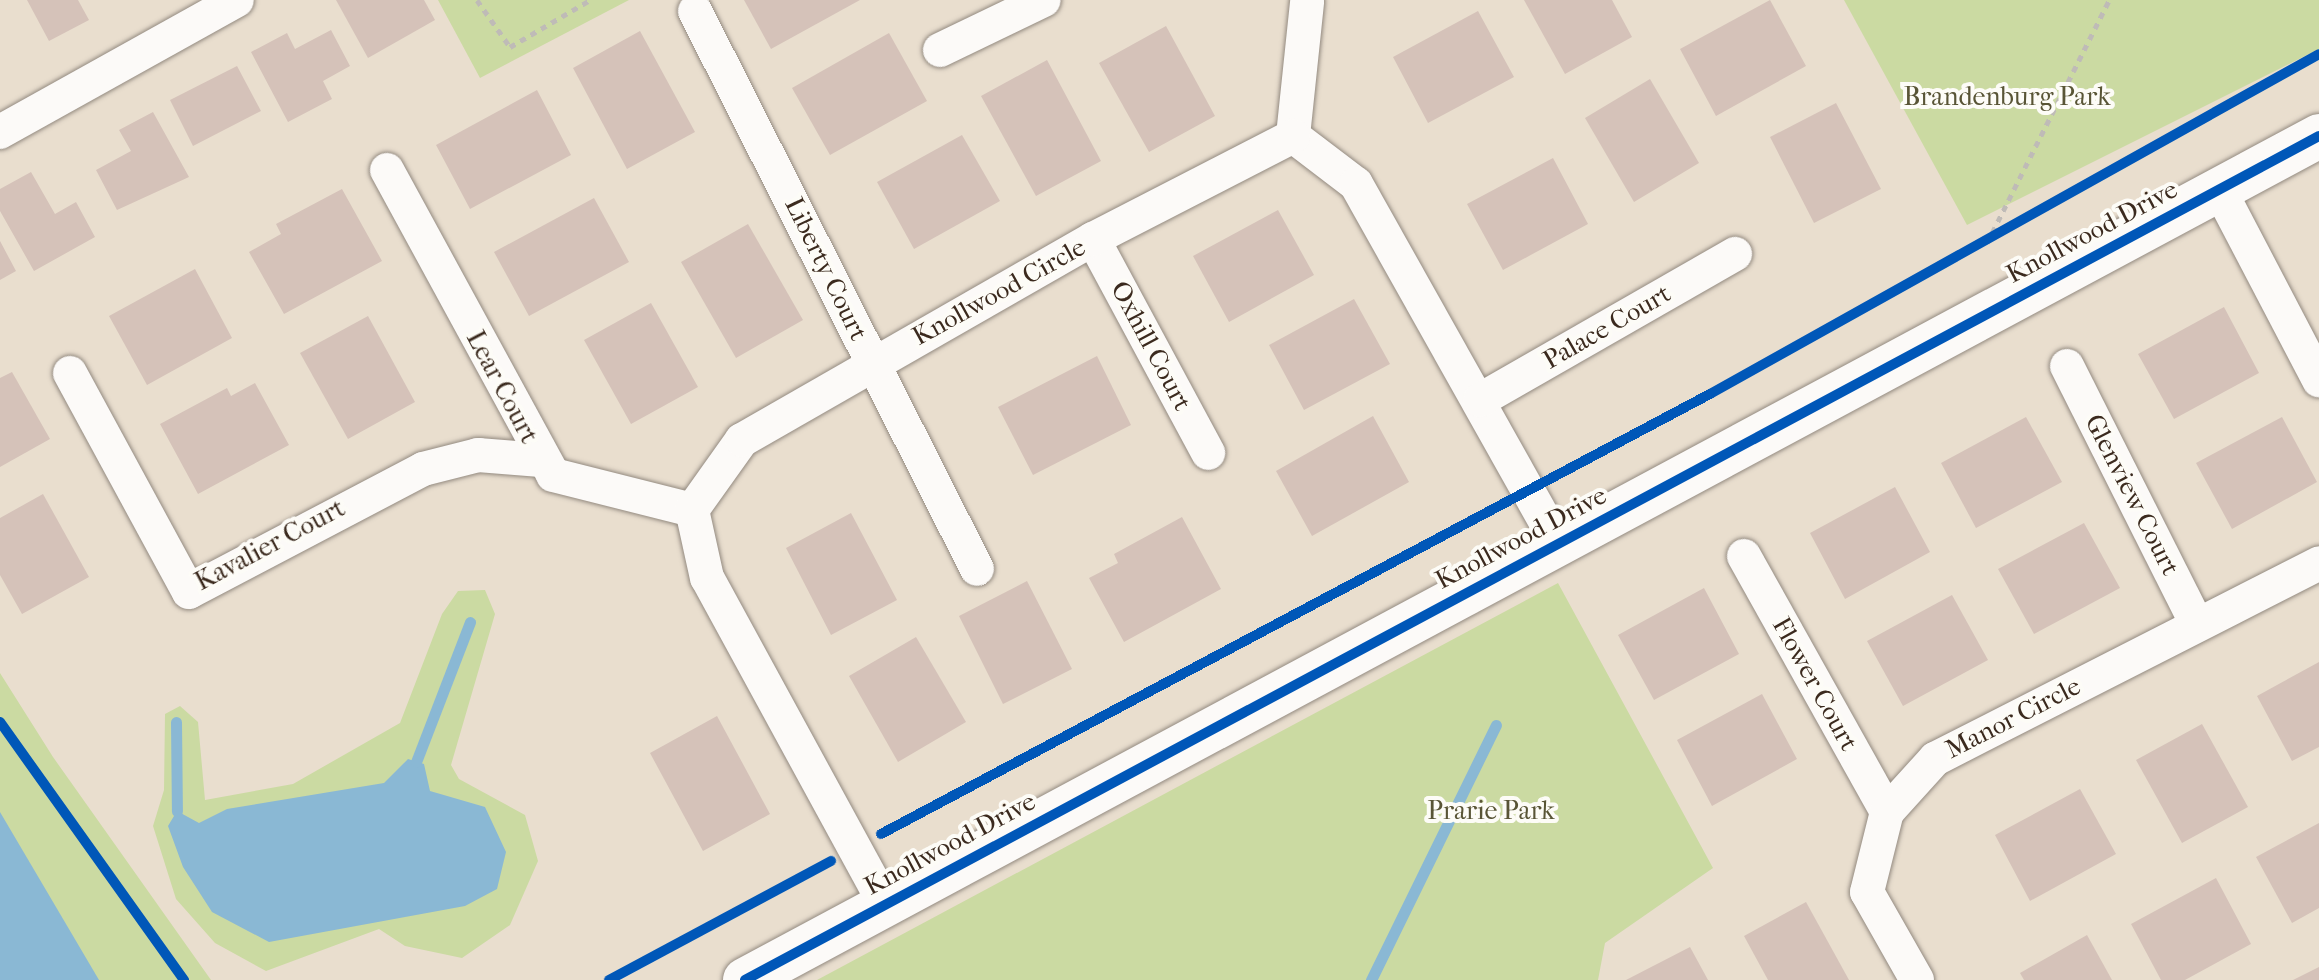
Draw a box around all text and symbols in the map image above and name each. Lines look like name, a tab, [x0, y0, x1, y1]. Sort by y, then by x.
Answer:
park label: Brandenburg Park	[1903, 81, 2111, 113]
street label: Knollwood Drive	[2001, 174, 2183, 290]
street label: Liberty Court	[778, 192, 874, 346]
street label: Knollwood Circle	[907, 232, 1091, 352]
street label: Oxhill Court	[1104, 276, 1198, 416]
street label: Palace Court	[1538, 278, 1676, 376]
street label: Lear Court	[459, 325, 545, 449]
street label: Glenview Court	[2078, 409, 2186, 581]
street label: Knollwood Drive	[1430, 480, 1612, 596]
street label: Kavalier Court	[190, 492, 350, 598]
street label: Flower Court	[1766, 612, 1864, 756]
street label: Manor Circle	[1940, 671, 2086, 765]
street label: Knollwood Drive	[859, 786, 1041, 902]
park label: Prarie Park	[1427, 795, 1555, 827]

